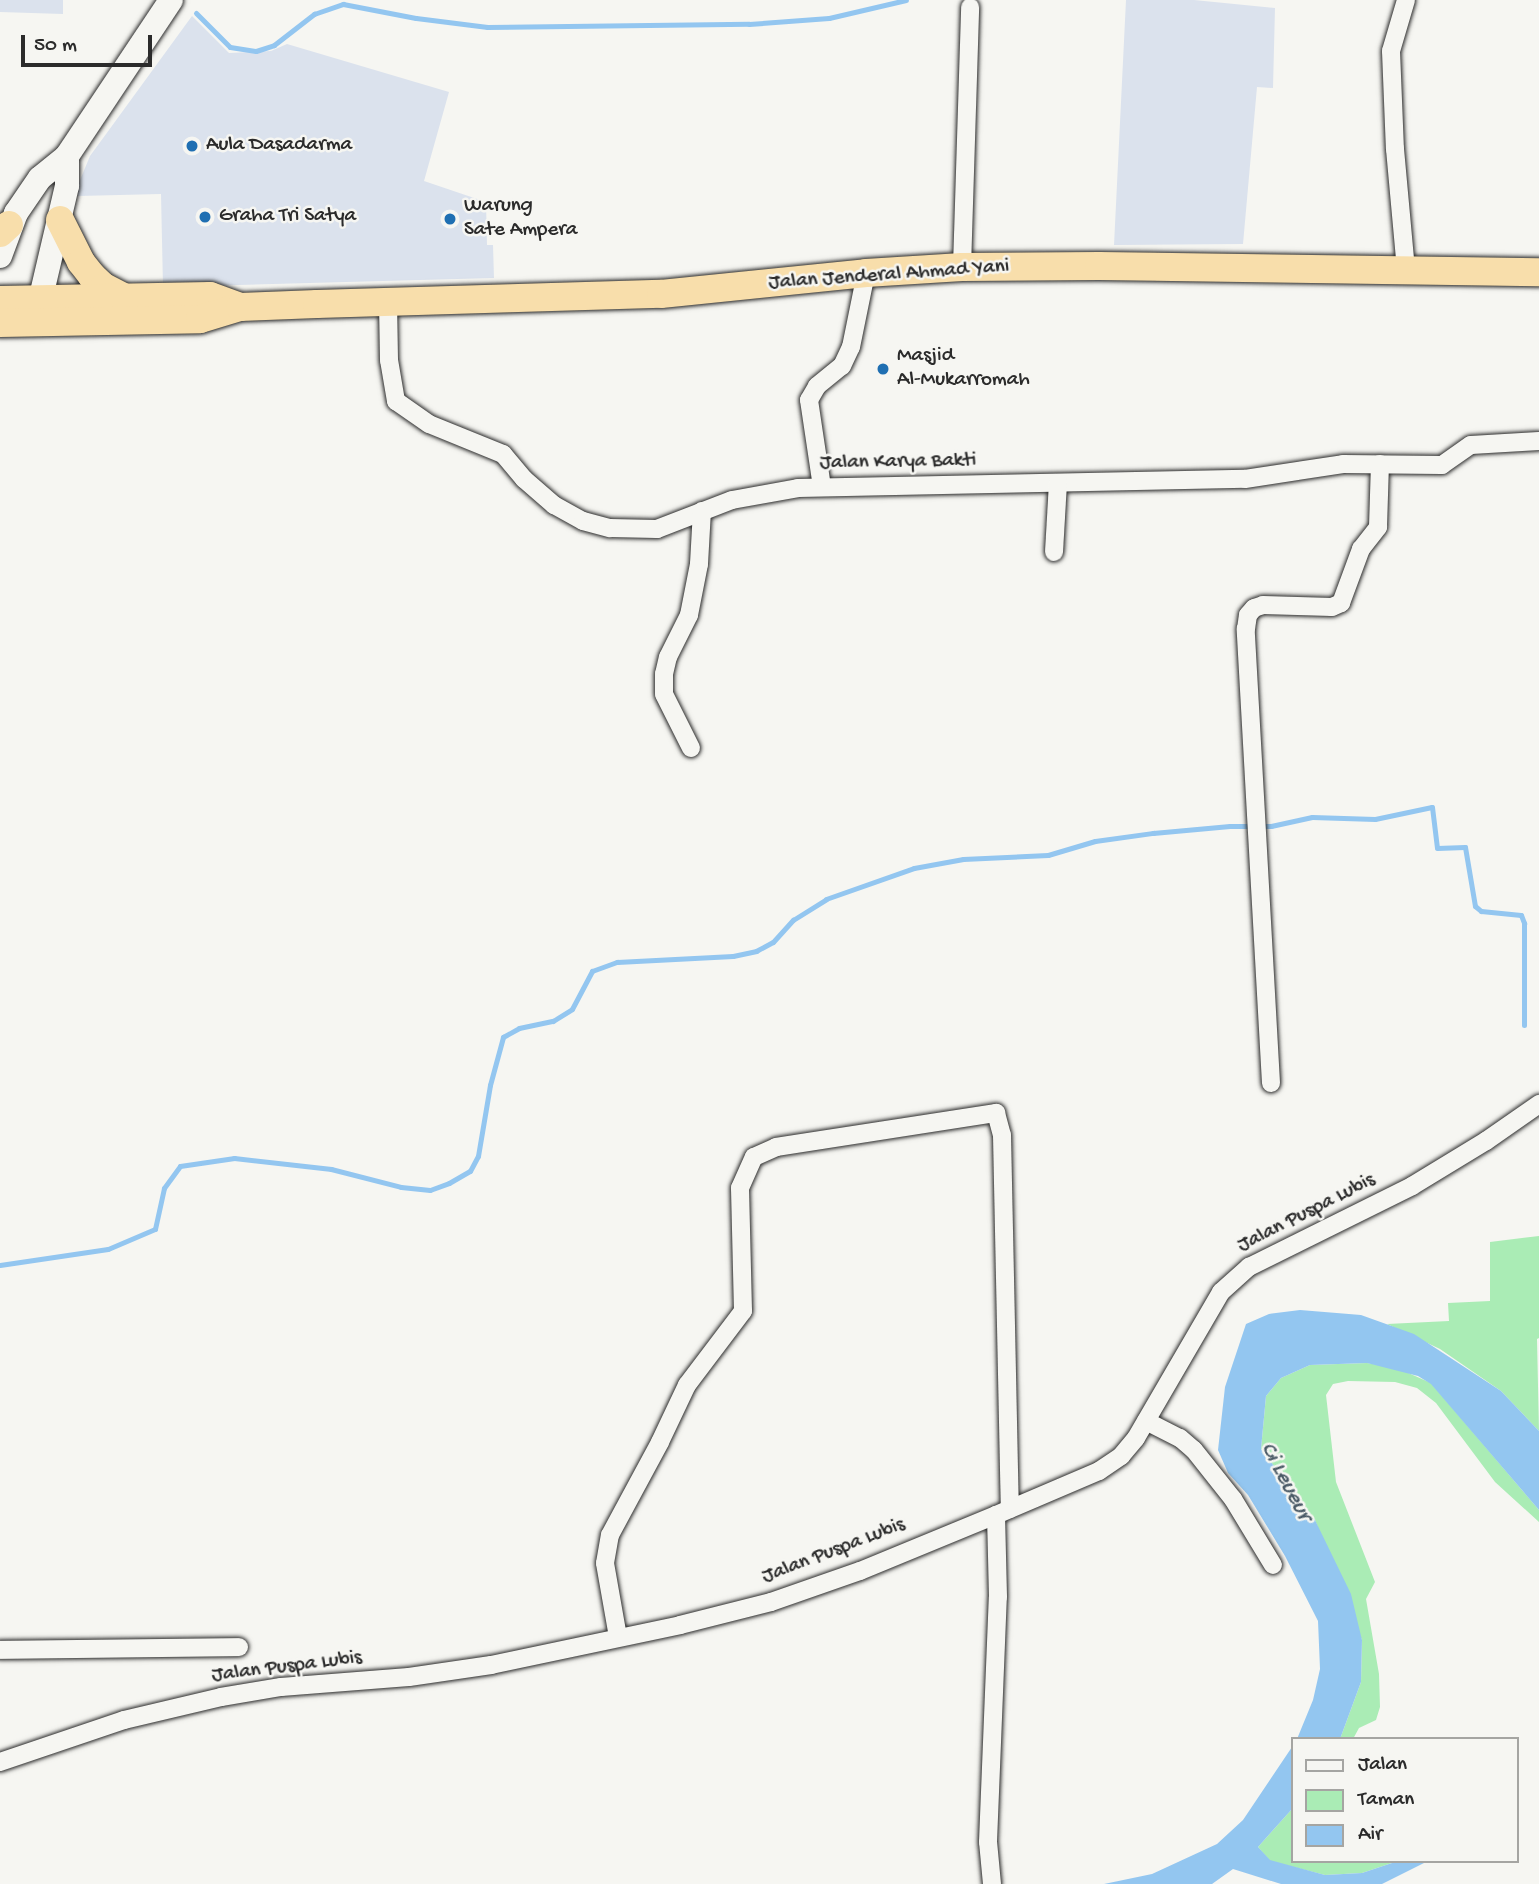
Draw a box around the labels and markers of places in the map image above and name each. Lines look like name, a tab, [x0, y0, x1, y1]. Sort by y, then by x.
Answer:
place label: Aula Dasadarma	[206, 133, 352, 159]
marker: Aula Dasadarma	[184, 138, 200, 154]
place label: Warung Sate Ampera	[464, 194, 577, 244]
place label: Graha Tri Satya	[219, 204, 356, 230]
marker: Graha Tri Satya	[197, 209, 213, 225]
marker: Warung Sate Ampera	[442, 211, 458, 227]
place label: Masjid Al-Mukarromah	[897, 344, 1030, 394]
marker: Masjid Al-Mukarromah	[875, 361, 891, 377]

